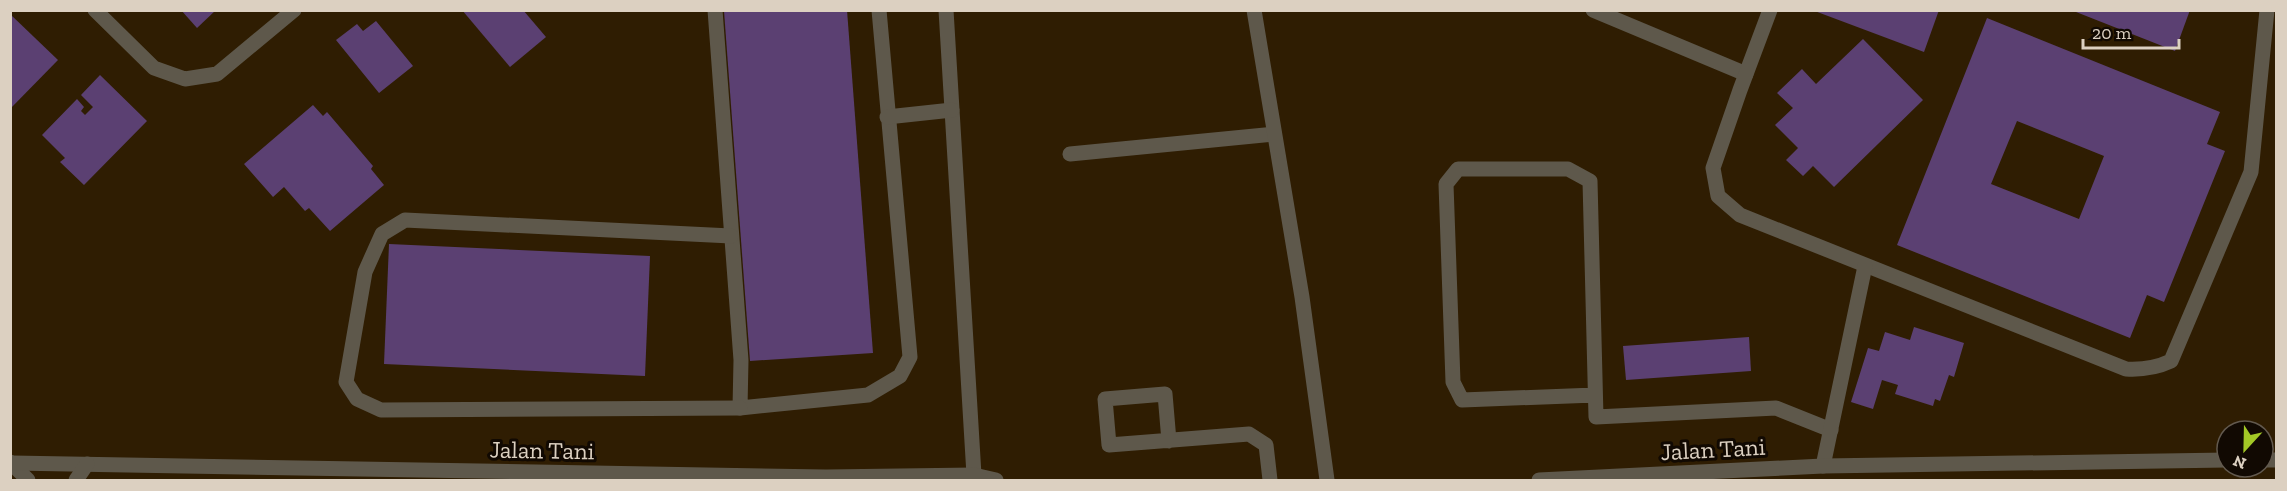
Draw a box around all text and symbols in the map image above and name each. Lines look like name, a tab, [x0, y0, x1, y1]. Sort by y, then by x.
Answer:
scale bar	[2083, 12, 2179, 50]
text: 20 m	[2092, 22, 2132, 44]
north arrow	[2215, 419, 2275, 479]
street label: Jalan Tani	[1660, 432, 1766, 466]
street label: Jalan Tani	[489, 435, 595, 465]
text: N	[2230, 451, 2249, 474]

